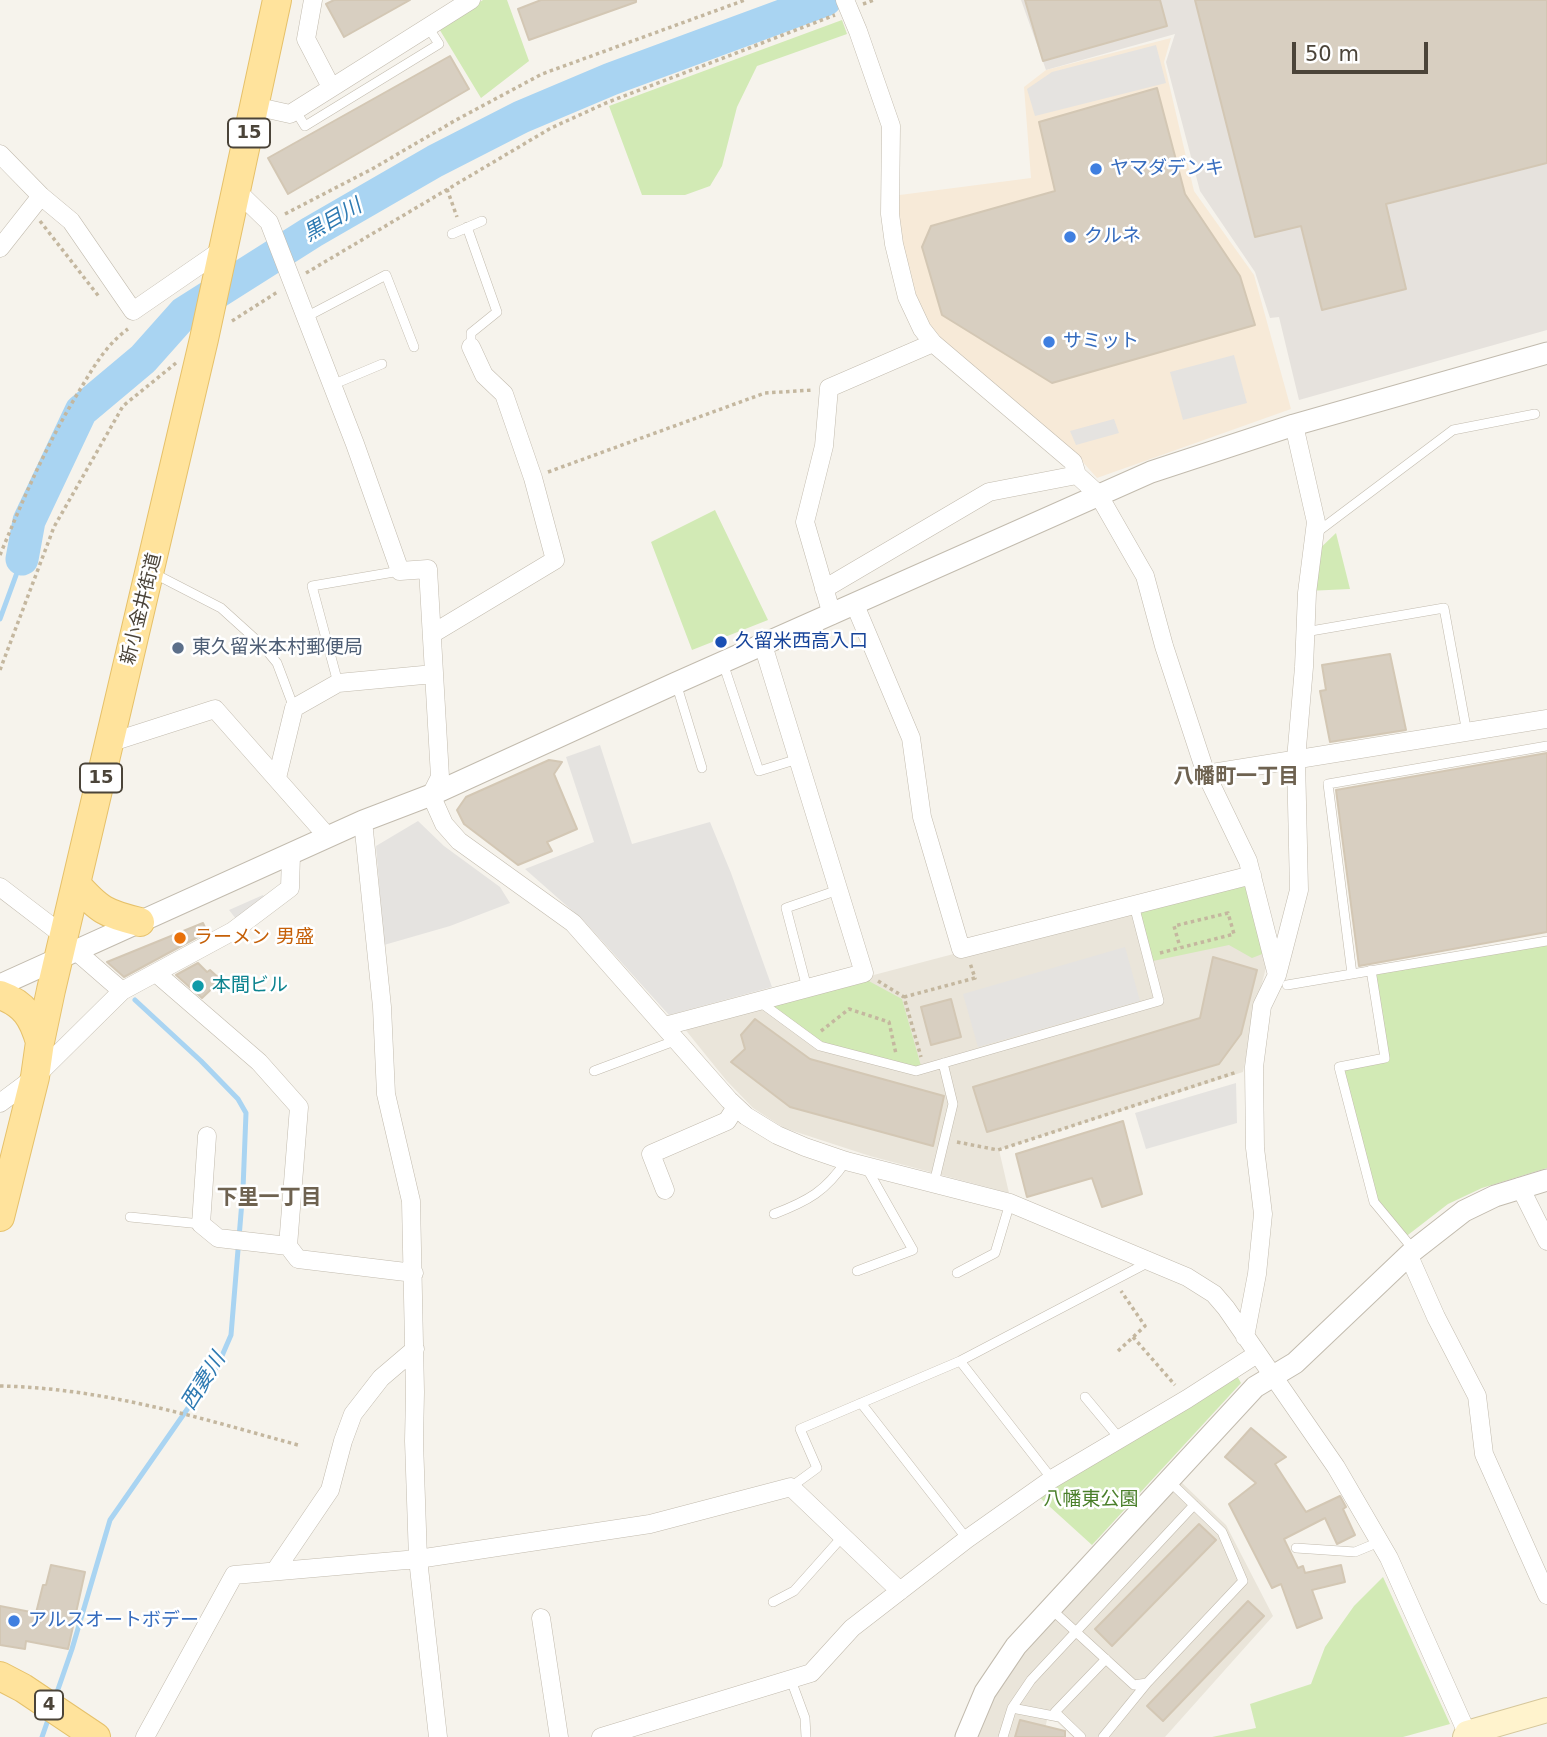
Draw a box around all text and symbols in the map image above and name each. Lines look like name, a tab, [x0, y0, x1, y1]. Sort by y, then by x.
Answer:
scale bar	[1295, 28, 1432, 72]
text: 50 m	[1305, 42, 1359, 66]
road number: 15	[228, 118, 270, 148]
place label: ヤマダデンキ	[1110, 158, 1224, 180]
marker: ヤマダデンキ	[1088, 161, 1104, 177]
water label: 黒目川	[299, 194, 367, 248]
place label: クルネ	[1084, 226, 1141, 248]
marker: クルネ	[1062, 229, 1078, 245]
place label: サミット	[1063, 331, 1139, 353]
marker: サミット	[1041, 334, 1057, 350]
street label: 新小金井街道	[117, 551, 167, 667]
place label: 久留米西高入口	[735, 631, 868, 653]
marker: 久留米西高入口	[713, 634, 729, 650]
place label: 東久留米本村郵便局	[192, 637, 363, 659]
marker: 東久留米本村郵便局	[170, 640, 186, 656]
road number: 15	[80, 764, 122, 792]
district label: 八幡町一丁目	[1173, 765, 1299, 791]
place label: ラーメン 男盛	[194, 927, 314, 949]
marker: ラーメン 男盛	[172, 930, 188, 946]
place label: 本間ビル	[212, 975, 288, 997]
marker: 本間ビル	[190, 978, 206, 994]
district label: 下里一丁目	[217, 1186, 321, 1212]
water label: 西妻川	[177, 1349, 231, 1415]
park label: 八幡東公園	[1044, 1489, 1138, 1511]
place label: アルスオートボデー	[28, 1610, 199, 1632]
marker: アルスオートボデー	[6, 1613, 22, 1629]
road number: 4	[35, 1690, 63, 1720]

